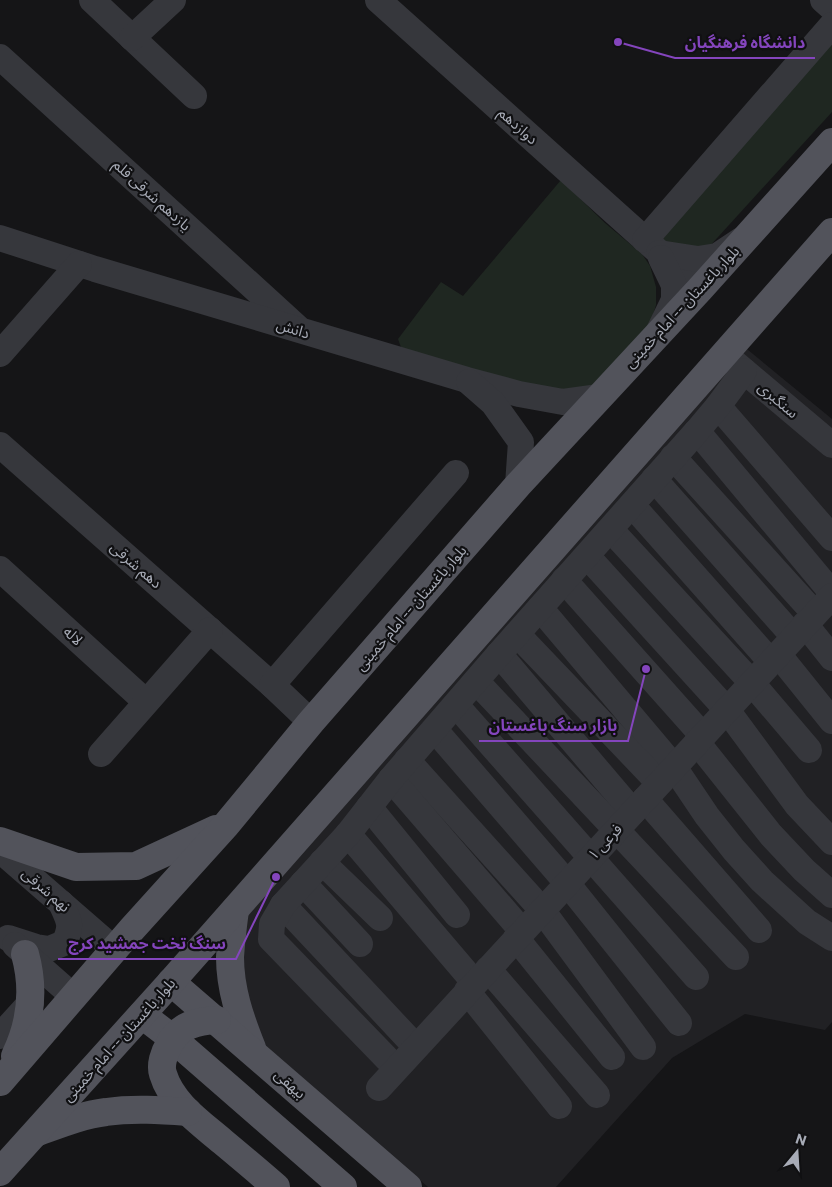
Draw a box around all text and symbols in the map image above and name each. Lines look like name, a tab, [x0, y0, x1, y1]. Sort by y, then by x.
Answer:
callout: دانشگاه فرهنگیان	[675, 27, 815, 58]
text: دانشگاه فرهنگیان	[685, 32, 805, 52]
street label: دوازدهم	[493, 103, 542, 150]
street label: یازدهم شرقی قلم	[108, 155, 195, 236]
street label: بلوار باغستان -- امام خمینی	[620, 242, 745, 373]
street label: دانش	[274, 314, 312, 343]
street label: سنگبری	[754, 377, 803, 422]
street label: دهم شرقی	[105, 537, 166, 594]
street label: بلوار باغستان -- امام خمینی	[351, 541, 472, 676]
street label: لاله	[60, 622, 87, 649]
callout: بازار سنگ باغستان	[479, 710, 628, 741]
text: بازار سنگ باغستان	[489, 715, 617, 735]
street label: ۱ فرعی	[583, 819, 626, 864]
street label: نهم شرقی	[17, 863, 74, 917]
callout: سنگ تخت جمشید کرج	[58, 928, 236, 959]
text: سنگ تخت جمشید کرج	[68, 933, 226, 955]
street label: بلوار باغستان -- امام خمینی	[58, 974, 181, 1107]
street label: بیهقی	[271, 1065, 310, 1103]
north arrow	[772, 1127, 822, 1177]
text: N	[794, 1129, 809, 1149]

